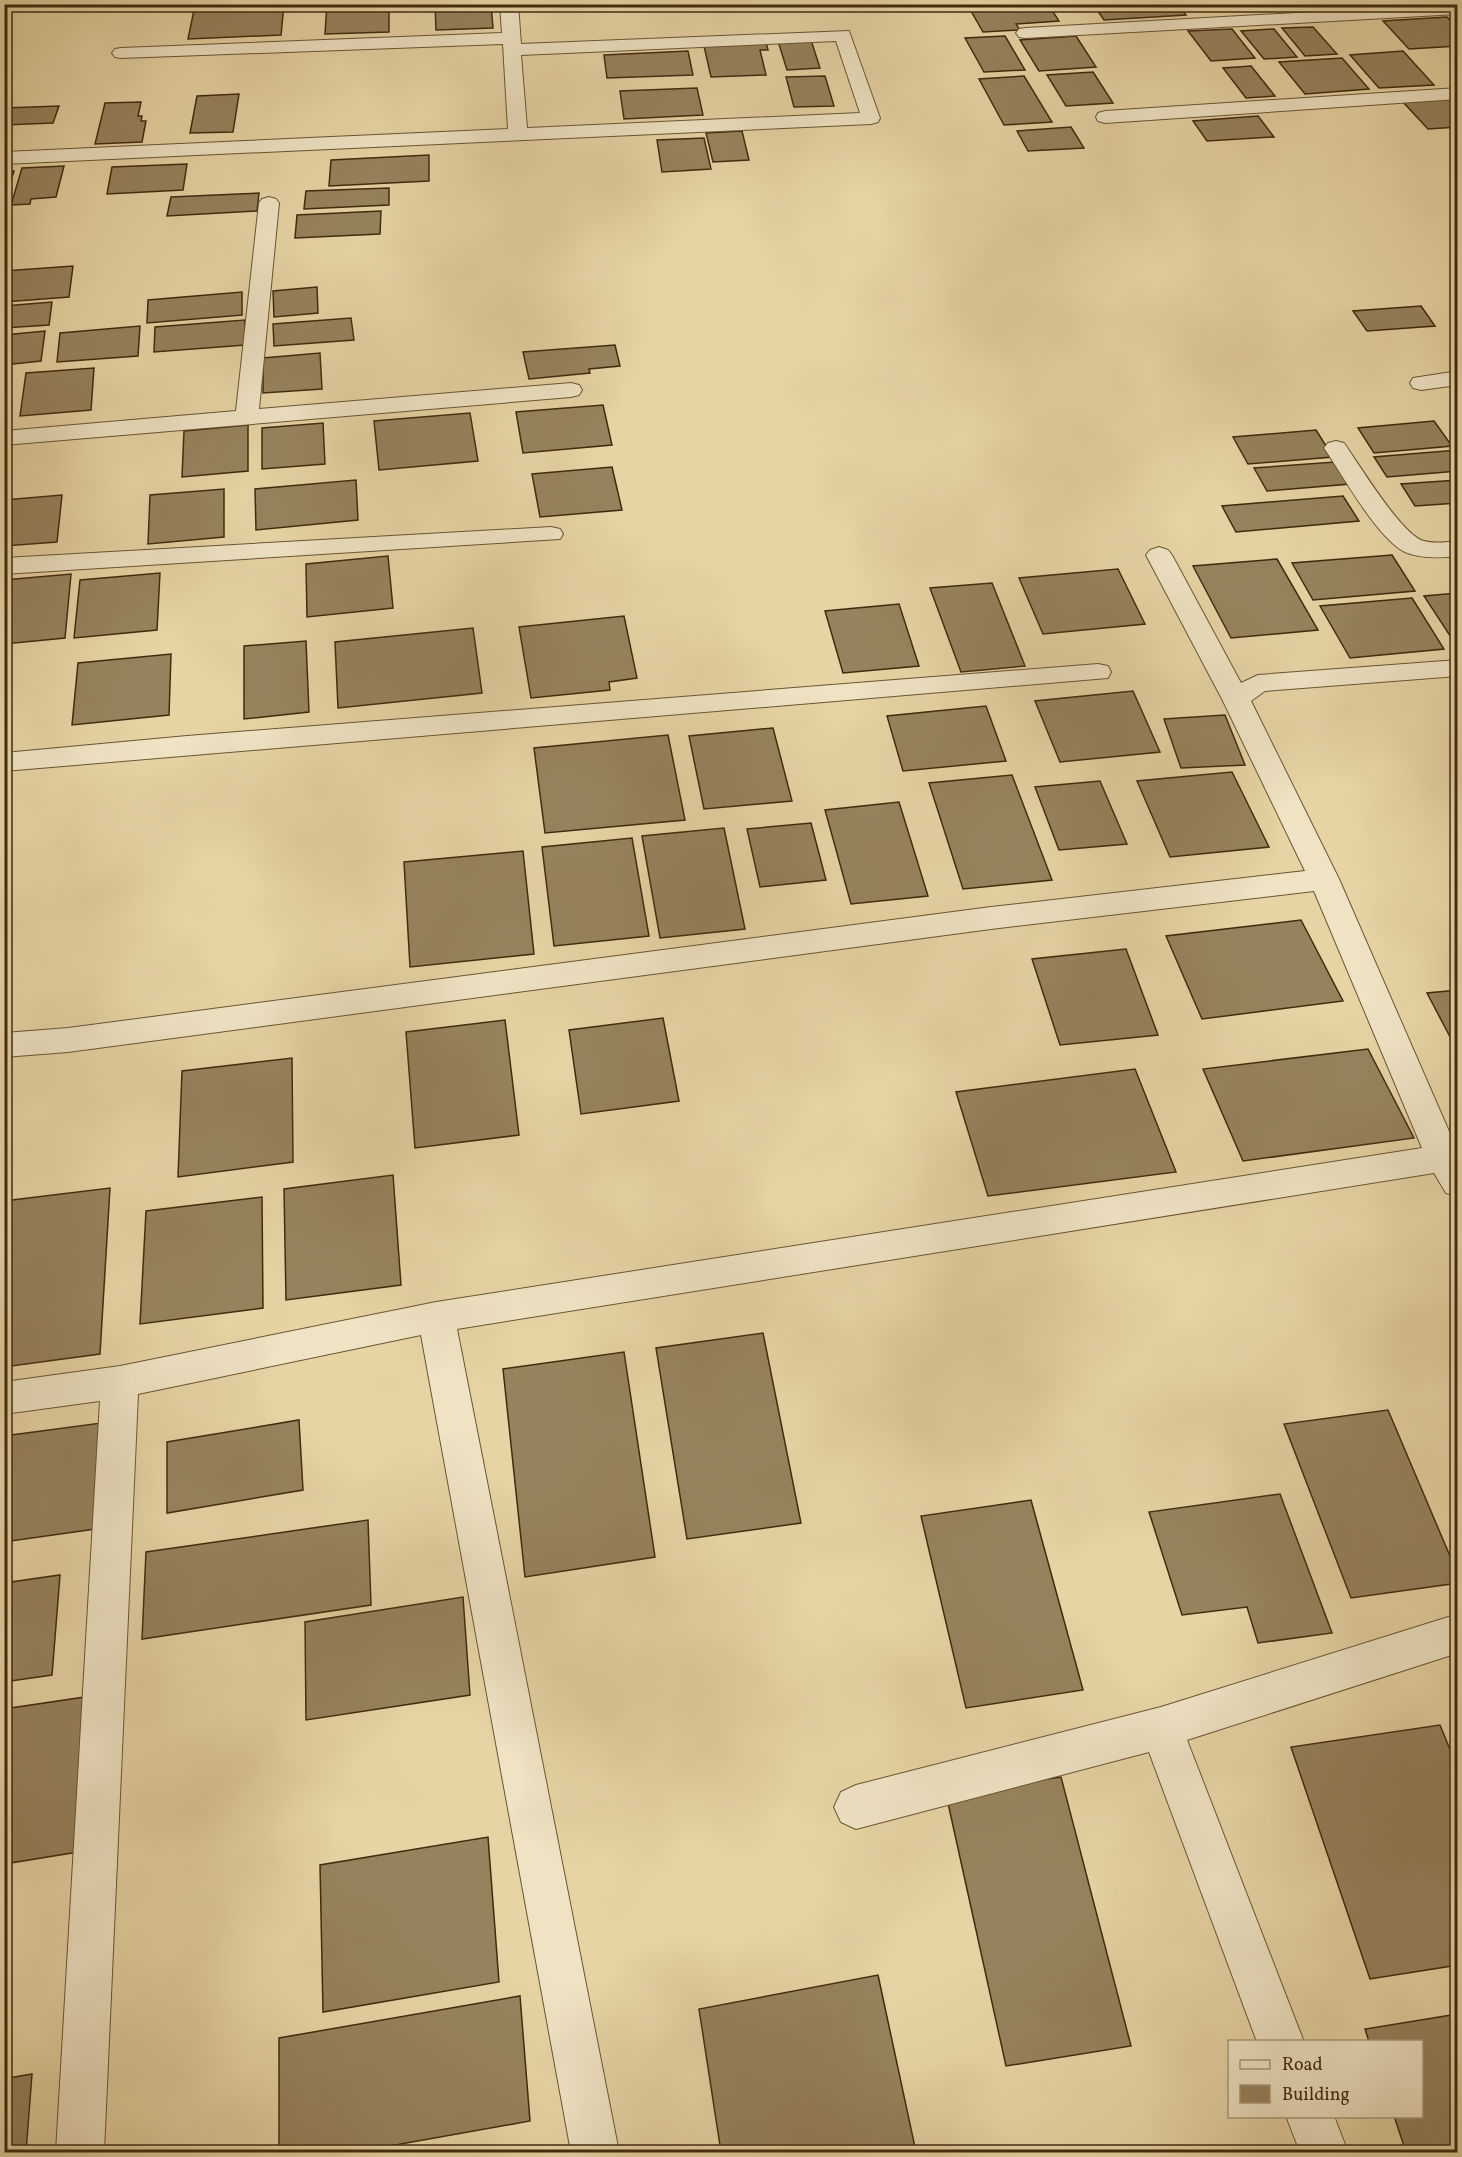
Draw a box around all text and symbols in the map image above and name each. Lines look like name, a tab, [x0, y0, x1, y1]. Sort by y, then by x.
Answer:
legend	[1228, 2040, 1423, 2118]
text: Road	[1282, 2053, 1323, 2078]
text: Building	[1282, 2083, 1350, 2108]

